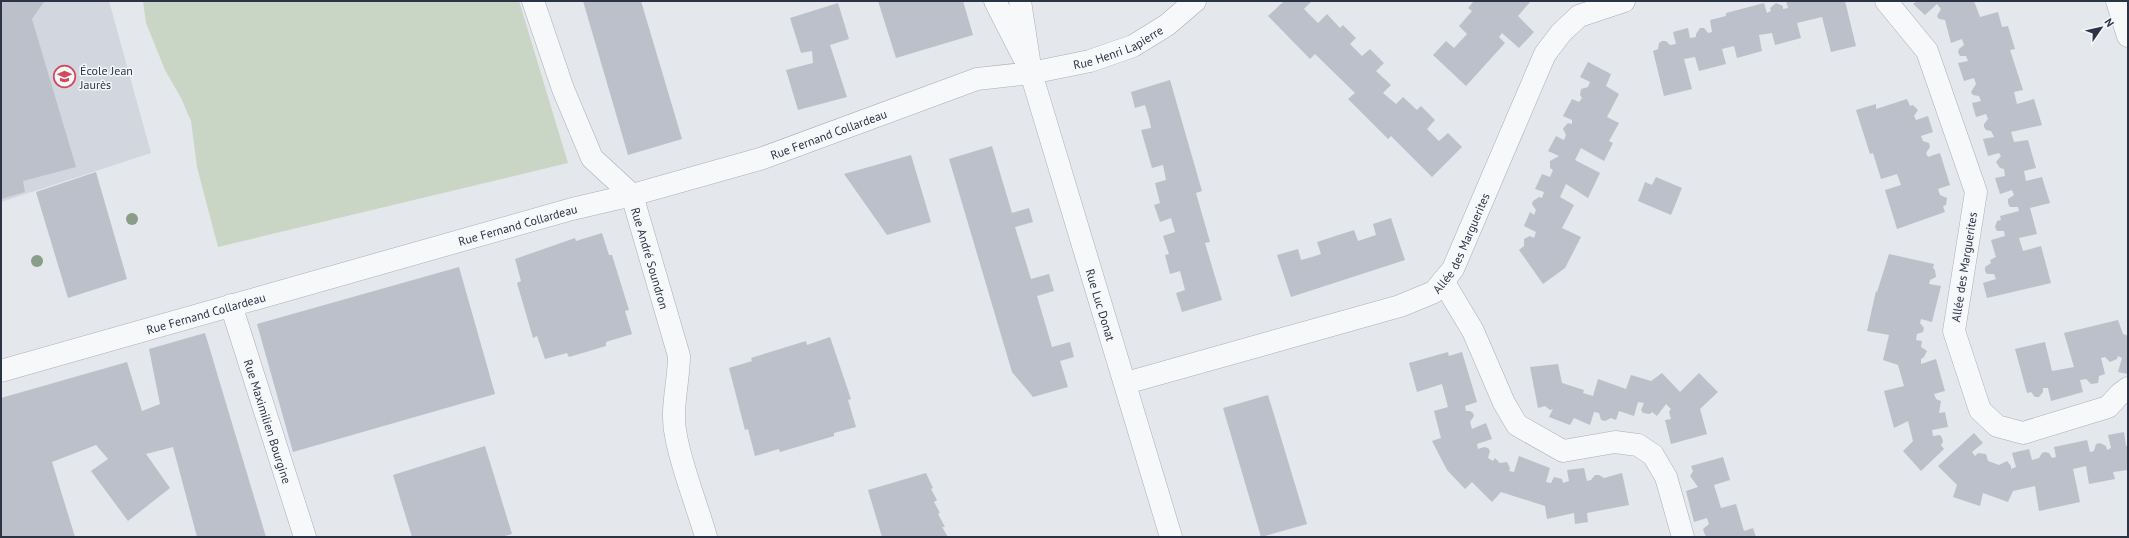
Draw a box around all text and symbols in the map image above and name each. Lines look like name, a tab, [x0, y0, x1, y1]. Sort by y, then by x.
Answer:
north arrow	[2081, 8, 2121, 48]
text: N	[2101, 15, 2117, 29]
street label: Rue Henri Lapierre	[1072, 22, 1166, 72]
place label: École Jean Jaurès	[79, 63, 133, 92]
school or university icon: École Jean Jaurès	[52, 64, 78, 90]
street label: Rue Fernand Collardeau	[768, 106, 889, 162]
street label: Allée des Marguerites	[1429, 190, 1492, 296]
street label: Rue Fernand Collardeau	[456, 201, 579, 248]
street label: Rue André Soundron	[628, 205, 672, 311]
street label: Allée des Marguerites	[1948, 211, 1980, 323]
street label: Rue Luc Donat	[1083, 267, 1119, 343]
street label: Rue Fernand Collardeau	[145, 289, 267, 337]
street label: Rue Maximilien Bourgine	[241, 357, 295, 485]

